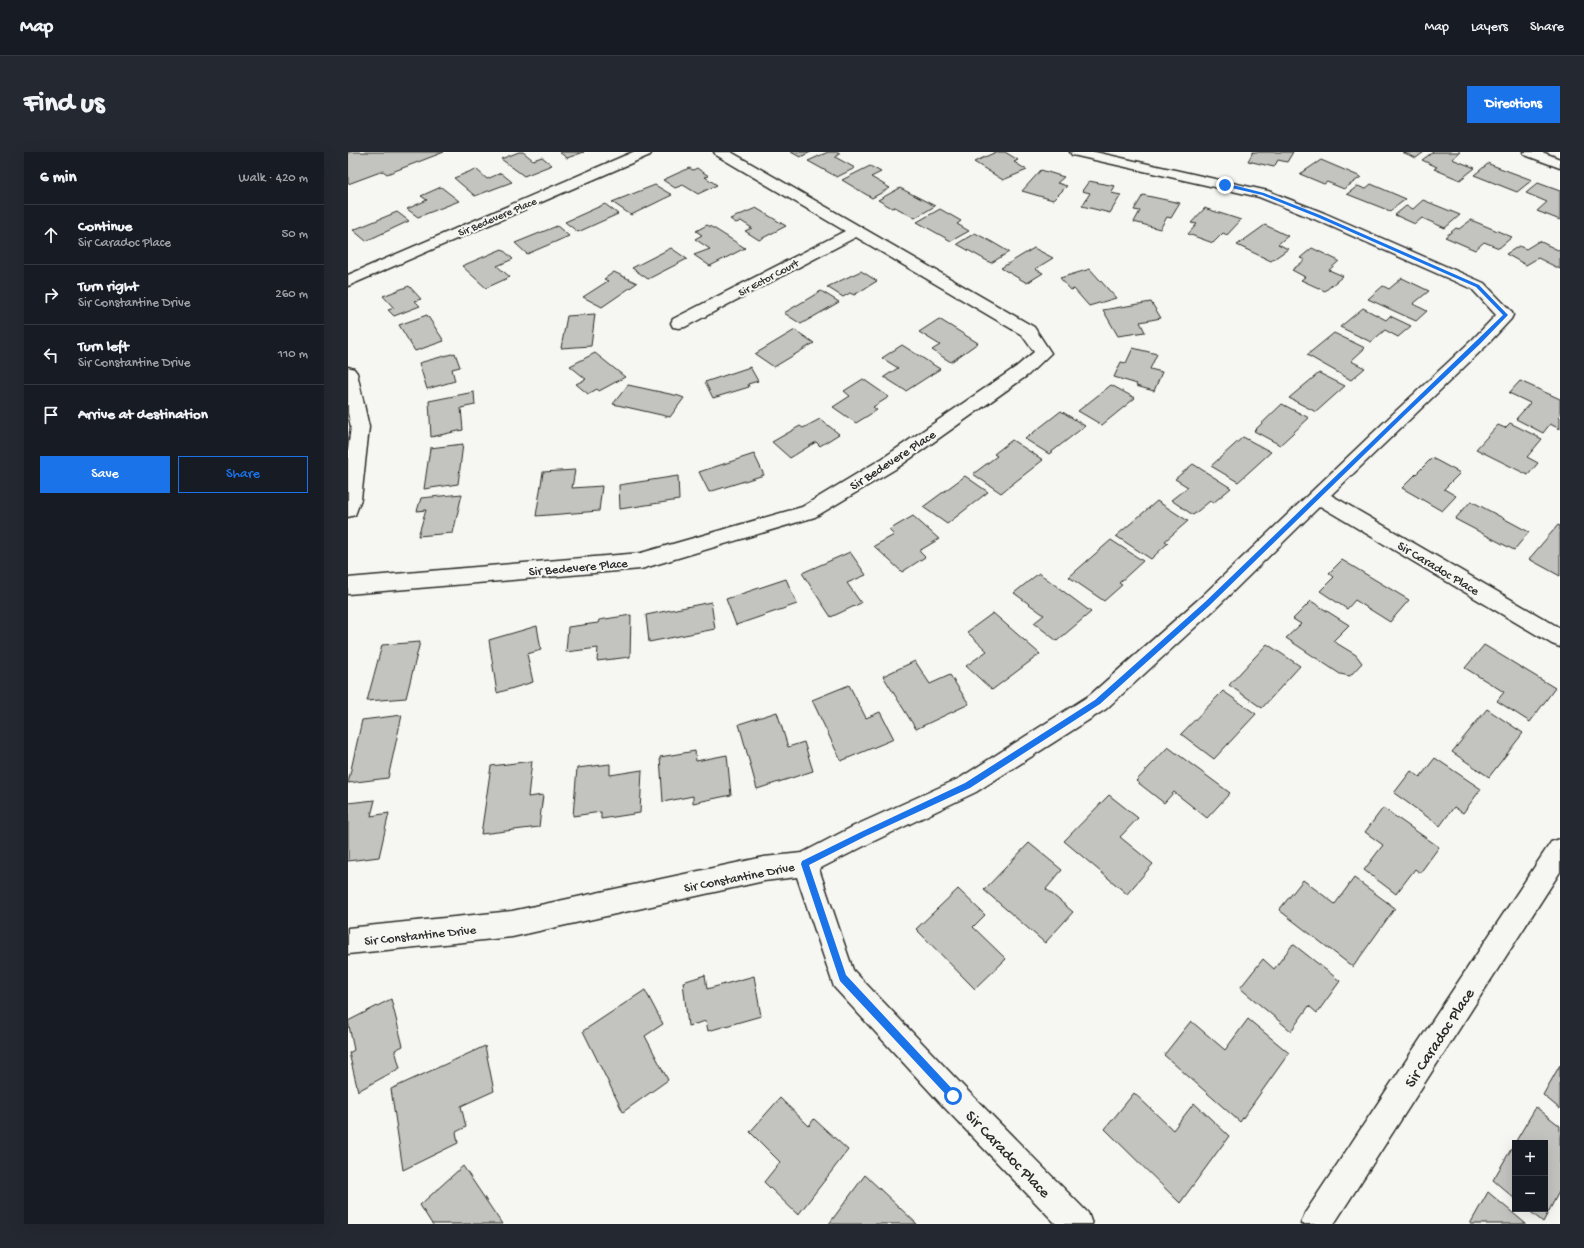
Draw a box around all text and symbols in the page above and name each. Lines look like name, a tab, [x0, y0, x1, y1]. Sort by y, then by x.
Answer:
text: Map	[20, 16, 53, 39]
text: Map	[1425, 19, 1449, 36]
text: Layers	[1471, 19, 1508, 36]
text: Share	[1530, 19, 1564, 36]
button: Directions	[1467, 86, 1560, 123]
text: Find us	[24, 88, 104, 121]
text: 6 min	[40, 168, 76, 188]
text: Walk · 420 m	[239, 171, 308, 186]
route end	[1216, 176, 1234, 194]
street label: Sir Bedevere Place	[457, 196, 539, 240]
text: Continue	[78, 218, 132, 236]
icon: ahead	[40, 224, 62, 246]
text: 50 m	[281, 227, 308, 242]
text: Sir Caradoc Place	[78, 236, 171, 251]
street label: Sir Ector Court	[737, 257, 802, 300]
text: Turn right	[78, 278, 138, 296]
icon: right	[40, 284, 62, 306]
text: 260 m	[275, 287, 308, 302]
text: Sir Constantine Drive	[78, 296, 190, 311]
text: Turn left	[78, 338, 129, 356]
icon: left	[40, 344, 62, 366]
text: 110 m	[278, 347, 308, 362]
text: Sir Constantine Drive	[78, 356, 190, 371]
icon: arrive	[40, 404, 62, 426]
text: Arrive at destination	[78, 406, 208, 424]
street label: Sir Bedevere Place	[848, 428, 939, 494]
button: Save	[40, 456, 170, 493]
button: Share	[178, 456, 308, 493]
street label: Sir Caradoc Place	[1394, 539, 1482, 600]
street label: Sir Bedevere Place	[528, 557, 629, 580]
street label: Sir Constantine Drive	[683, 860, 796, 897]
street label: Sir Constantine Drive	[364, 923, 477, 950]
street label: Sir Caradoc Place	[1402, 985, 1480, 1092]
route start	[944, 1087, 962, 1105]
street label: Sir Caradoc Place	[960, 1108, 1054, 1204]
map controls	[1512, 1140, 1548, 1212]
button: +	[1512, 1140, 1548, 1176]
button: −	[1512, 1176, 1548, 1212]

